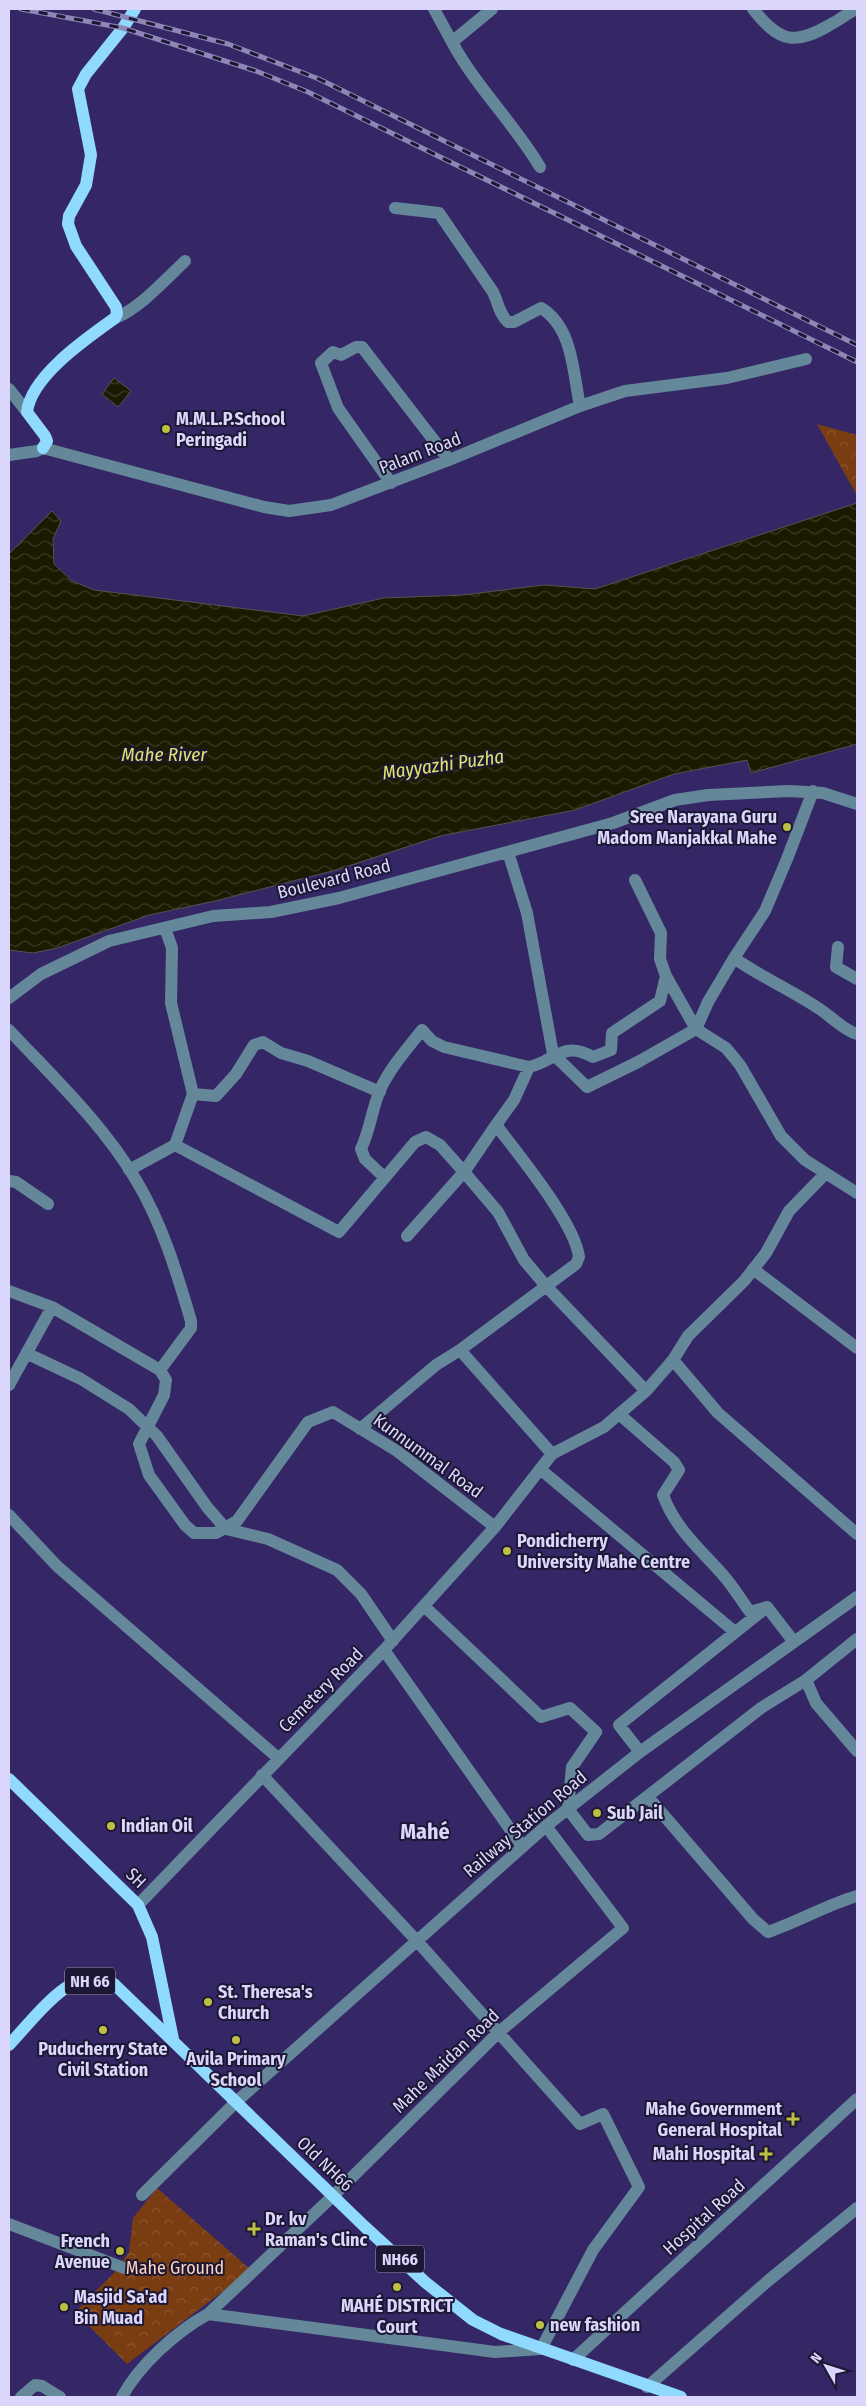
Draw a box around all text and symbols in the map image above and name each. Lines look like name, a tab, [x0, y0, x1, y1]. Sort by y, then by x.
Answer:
place label: M.M.L.P.School Peringadi	[176, 408, 285, 451]
marker: M.M.L.P.School Peringadi	[160, 423, 172, 435]
street label: Palam Road	[376, 427, 464, 479]
water label: Mahe River	[121, 743, 208, 766]
water label: Mayyazhi Puzha	[381, 745, 505, 784]
place label: Sree Narayana Guru Madom Manjakkal Mahe	[597, 806, 777, 849]
marker: Sree Narayana Guru Madom Manjakkal Mahe	[781, 821, 793, 833]
street label: Boulevard Road	[275, 854, 393, 904]
street label: Kunnummal Road	[369, 1409, 487, 1503]
place label: Pondicherry University Mahe Centre	[517, 1530, 690, 1573]
marker: Pondicherry University Mahe Centre	[501, 1545, 513, 1557]
street label: Cemetery Road	[274, 1643, 368, 1737]
street label: Railway Station Road	[459, 1766, 591, 1882]
place label: Sub Jail	[607, 1802, 663, 1824]
marker: Sub Jail	[591, 1807, 603, 1819]
place label: Indian Oil	[121, 1815, 193, 1837]
district label: Mahé	[400, 1818, 450, 1845]
marker: Indian Oil	[105, 1820, 117, 1832]
street label: SH	[121, 1863, 151, 1893]
road number: NH 66	[65, 1968, 115, 1994]
place label: St. Theresa's Church	[218, 1981, 313, 2024]
marker: St. Theresa's Church	[202, 1996, 214, 2008]
street label: Mahe Maidan Road	[388, 2004, 504, 2118]
marker: Puducherry State Civil Station	[97, 2024, 109, 2036]
marker: Avila Primary School	[230, 2034, 242, 2046]
place label: Puducherry State Civil Station	[38, 2038, 168, 2081]
place label: Avila Primary School	[186, 2048, 286, 2091]
place label: Mahe Government General Hospital	[646, 2098, 783, 2141]
marker: Mahe Government General Hospital	[786, 2112, 800, 2126]
street label: Old NH66	[292, 2132, 358, 2196]
place label: Mahi Hospital	[653, 2143, 755, 2165]
marker: Mahi Hospital	[759, 2147, 773, 2161]
street label: Hospital Road	[658, 2174, 750, 2260]
place label: Dr. kv Raman's Clinc	[265, 2208, 368, 2251]
marker: Dr. kv Raman's Clinc	[247, 2222, 261, 2236]
place label: French Avenue	[54, 2230, 110, 2273]
marker: French Avenue	[114, 2245, 126, 2257]
road number: NH66	[376, 2246, 424, 2272]
park label: Mahe Ground	[126, 2257, 224, 2279]
marker: MAHÉ DISTRICT Court	[391, 2281, 403, 2293]
place label: Masjid Sa'ad Bin Muad	[74, 2286, 167, 2329]
place label: MAHÉ DISTRICT Court	[341, 2294, 453, 2338]
marker: Masjid Sa'ad Bin Muad	[58, 2301, 70, 2313]
place label: new fashion	[550, 2314, 640, 2336]
marker: new fashion	[534, 2319, 546, 2331]
north arrow	[801, 2341, 851, 2391]
text: N	[807, 2350, 826, 2367]

